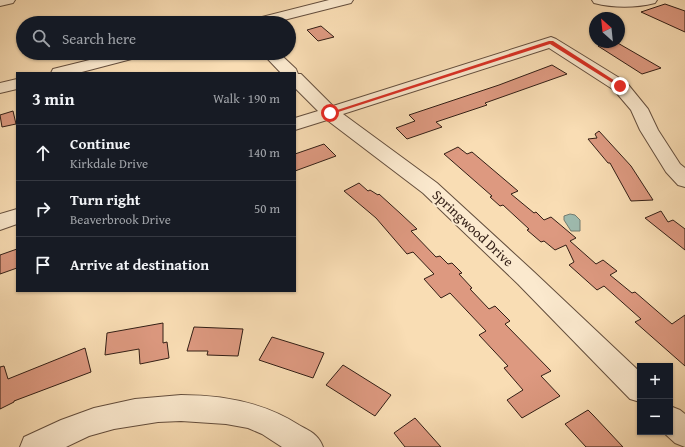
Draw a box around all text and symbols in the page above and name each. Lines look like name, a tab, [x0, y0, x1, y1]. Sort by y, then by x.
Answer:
north arrow	[589, 12, 625, 48]
search box	[16, 16, 296, 60]
icon: search	[30, 27, 52, 49]
text: Search here	[62, 28, 136, 49]
route end	[611, 77, 629, 95]
text: 3 min	[32, 86, 74, 111]
text: Walk · 190 m	[213, 89, 280, 108]
route start	[321, 104, 339, 122]
text: Continue	[70, 133, 131, 154]
icon: ahead	[32, 142, 54, 164]
text: 140 m	[248, 143, 280, 162]
text: Kirkdale Drive	[70, 154, 148, 173]
street label: Springwood Drive	[428, 185, 518, 271]
text: Turn right	[70, 189, 141, 210]
icon: right	[32, 198, 54, 220]
text: 50 m	[254, 199, 280, 218]
text: Beaverbrook Drive	[70, 210, 171, 229]
icon: arrive	[32, 254, 54, 276]
text: Arrive at destination	[70, 254, 209, 275]
map controls	[637, 363, 673, 435]
button: +	[637, 363, 673, 399]
button: −	[637, 399, 673, 435]

